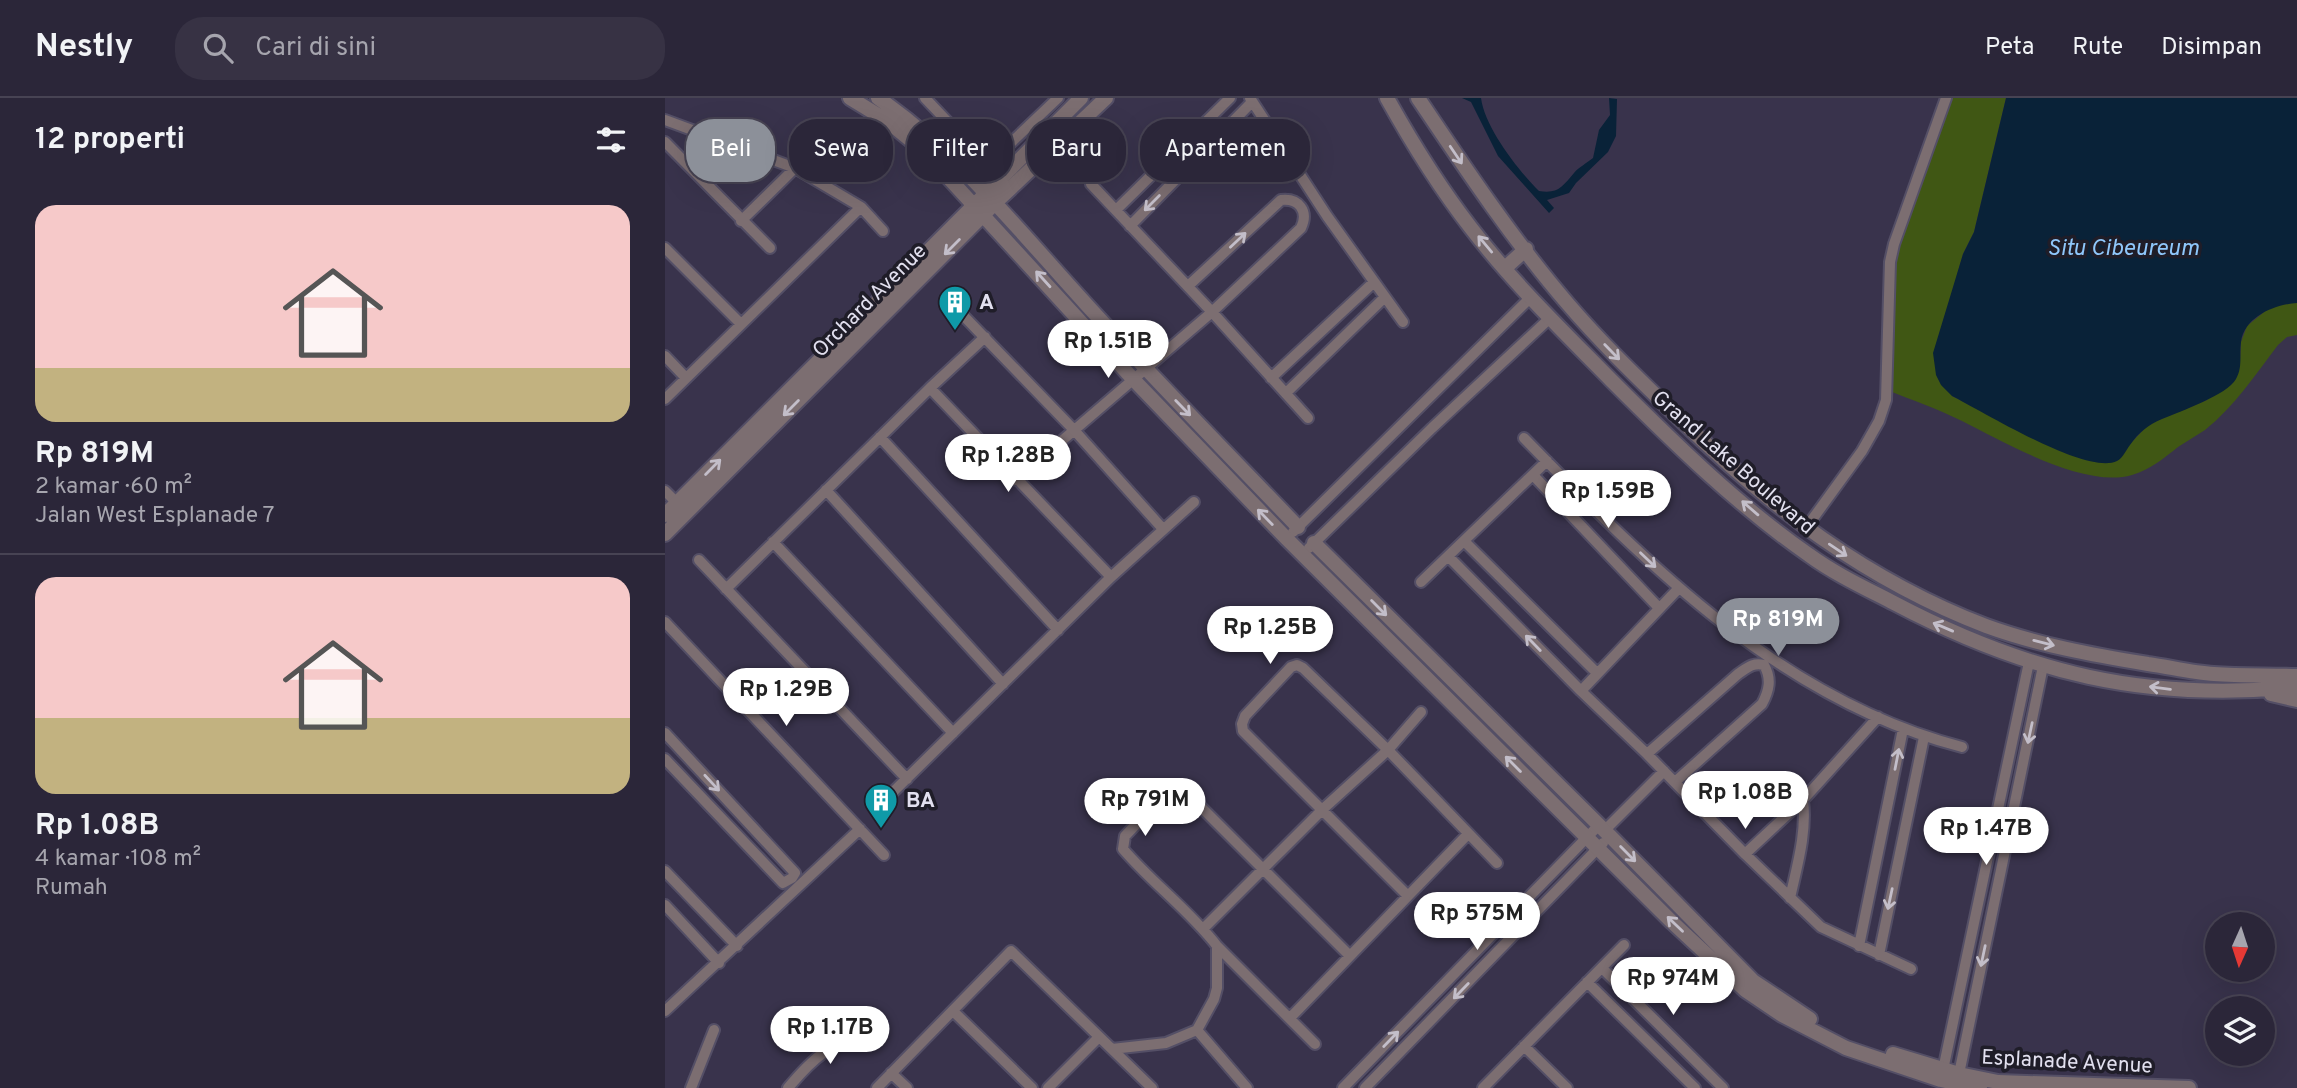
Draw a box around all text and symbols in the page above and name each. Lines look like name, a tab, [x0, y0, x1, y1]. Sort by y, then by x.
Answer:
search box	[175, 17, 665, 80]
text: Nestly	[35, 27, 133, 69]
icon: search	[199, 29, 237, 67]
text: Cari di sini	[255, 32, 376, 65]
text: Peta	[1985, 33, 2034, 63]
text: Rute	[2072, 33, 2123, 63]
text: Disimpan	[2161, 33, 2262, 63]
chip: Beli	[686, 119, 775, 182]
chip: Sewa	[789, 119, 893, 182]
chip: Filter	[907, 119, 1013, 182]
chip: Baru	[1027, 119, 1126, 182]
chip: Apartemen	[1140, 119, 1310, 182]
icon: filters	[592, 121, 630, 159]
text: 12 properti	[35, 122, 185, 159]
one-way arrow	[1449, 145, 1463, 164]
one-way arrow	[1144, 194, 1161, 211]
one-way arrow	[1229, 232, 1247, 248]
water label: Situ Cibeureum	[2047, 235, 2199, 264]
one-way arrow	[1477, 236, 1493, 254]
street label: Orchard Avenue	[807, 238, 933, 364]
one-way arrow	[943, 239, 960, 256]
icon: home	[270, 250, 396, 376]
one-way arrow	[1035, 270, 1051, 288]
building icon: A	[936, 283, 974, 332]
place label: A	[979, 290, 994, 317]
pin: Rp 1.51B	[1036, 320, 1180, 380]
text: Rp 1.51B	[1064, 328, 1152, 357]
one-way arrow	[1603, 343, 1620, 360]
street label: Grand Lake Boulevard	[1646, 385, 1820, 541]
one-way arrow	[1174, 399, 1191, 416]
one-way arrow	[782, 400, 799, 417]
pin: Rp 1.28B	[936, 434, 1080, 494]
text: Rp 819M	[35, 436, 154, 473]
text: Rp 1.28B	[961, 442, 1055, 471]
one-way arrow	[705, 458, 722, 475]
pin: Rp 1.59B	[1536, 470, 1680, 530]
text: 2 kamar · 60 m²	[35, 473, 192, 502]
text: Rp 1.59B	[1561, 478, 1655, 507]
one-way arrow	[1741, 500, 1759, 516]
text: Jalan West Esplanade 7	[35, 502, 275, 531]
one-way arrow	[1257, 509, 1274, 526]
one-way arrow	[1828, 543, 1847, 557]
one-way arrow	[1639, 552, 1656, 569]
pin: Rp 819M	[1713, 598, 1843, 658]
one-way arrow	[1371, 599, 1388, 616]
pin: Rp 1.25B	[1198, 606, 1342, 666]
text: Rp 819M	[1732, 606, 1824, 635]
text: Rp 1.25B	[1223, 614, 1317, 643]
one-way arrow	[1932, 620, 1954, 633]
icon: home	[270, 622, 396, 748]
one-way arrow	[1524, 634, 1541, 651]
one-way arrow	[2033, 637, 2055, 650]
pin: Rp 1.29B	[714, 668, 858, 728]
text: Rp 1.29B	[739, 676, 833, 705]
one-way arrow	[2150, 682, 2172, 695]
one-way arrow	[2022, 721, 2036, 744]
one-way arrow	[1891, 748, 1905, 771]
one-way arrow	[1505, 756, 1522, 773]
pin: Rp 1.08B	[1673, 772, 1817, 831]
one-way arrow	[703, 774, 720, 791]
pin: Rp 791M	[1080, 778, 1210, 838]
text: Rp 1.08B	[1697, 779, 1793, 808]
building icon: BA	[862, 781, 900, 830]
text: Rp 791M	[1100, 786, 1190, 815]
place label: BA	[906, 788, 935, 815]
text: Rp 1.08B	[35, 808, 159, 845]
pin: Rp 1.47B	[1914, 808, 2058, 867]
text: Rp 1.47B	[1940, 815, 2032, 844]
text: 4 kamar · 108 m²	[35, 845, 201, 874]
one-way arrow	[1619, 845, 1636, 862]
text: Rumah	[35, 874, 108, 903]
one-way arrow	[1883, 887, 1897, 910]
pin: Rp 575M	[1412, 892, 1542, 952]
text: Rp 575M	[1430, 900, 1524, 929]
north arrow	[2205, 912, 2275, 982]
map controls	[2205, 912, 2275, 1066]
one-way arrow	[1667, 916, 1684, 933]
one-way arrow	[1976, 944, 1990, 967]
pin: Rp 974M	[1608, 958, 1738, 1017]
text: Rp 974M	[1627, 965, 1719, 994]
one-way arrow	[1452, 982, 1469, 999]
button: layers	[2205, 996, 2275, 1066]
pin: Rp 1.17B	[758, 1006, 902, 1066]
text: Rp 1.17B	[786, 1014, 874, 1043]
one-way arrow	[1383, 1031, 1400, 1048]
street label: Esplanade Avenue	[1981, 1045, 2153, 1080]

